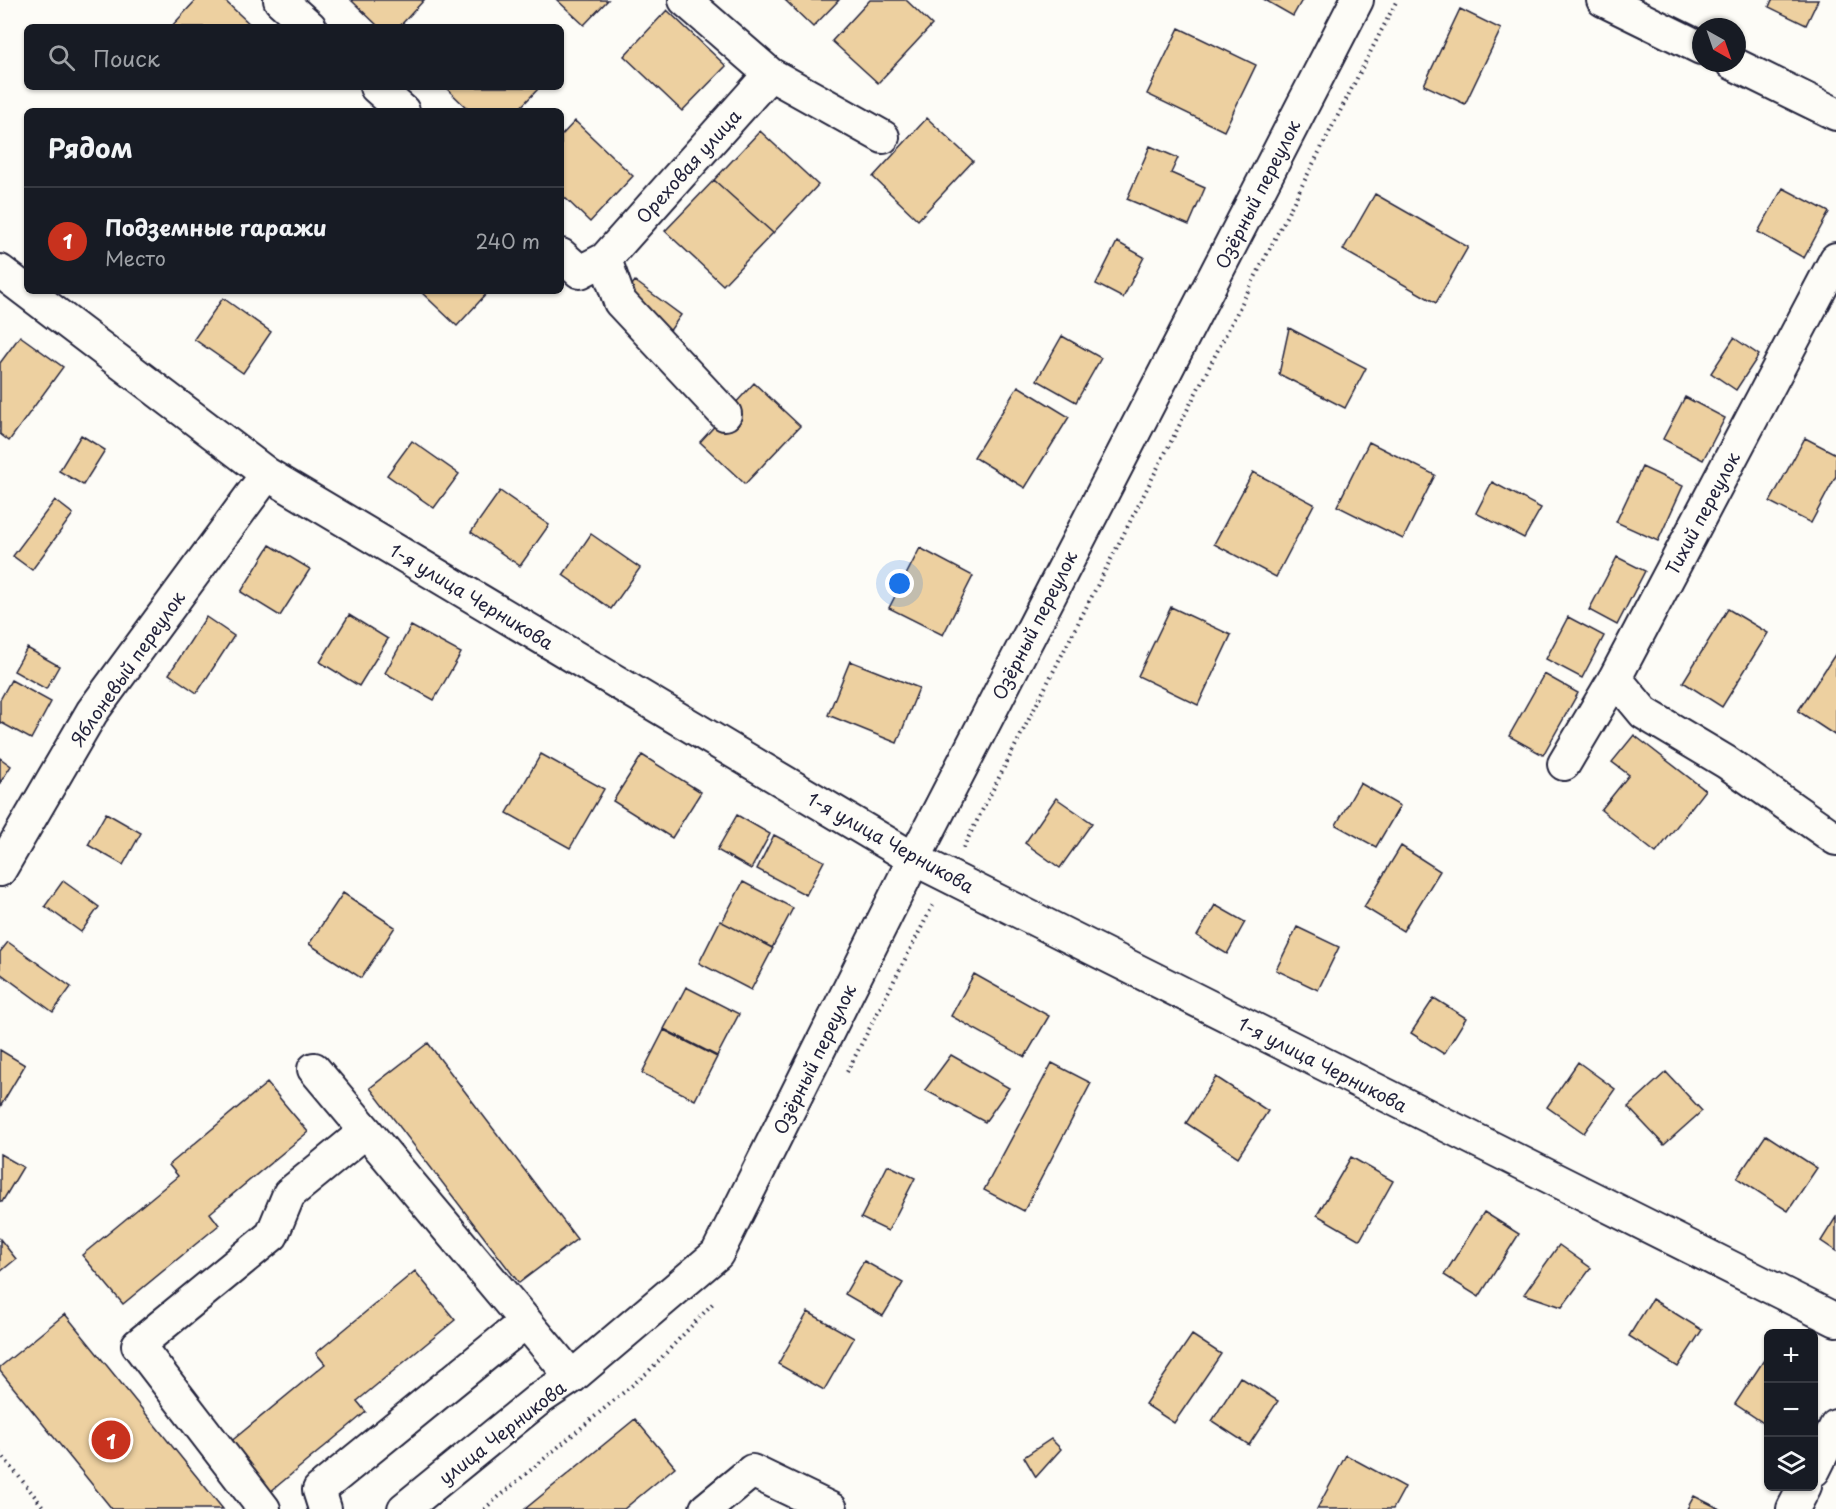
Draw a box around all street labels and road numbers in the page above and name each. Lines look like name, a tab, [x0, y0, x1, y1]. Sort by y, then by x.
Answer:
street label: Ореховая улица	[629, 102, 747, 229]
street label: Озёрный переулок	[1208, 114, 1306, 273]
street label: Тихий переулок	[1658, 446, 1746, 579]
street label: 1-я улица Черникова	[385, 536, 560, 656]
street label: Озёрный переулок	[985, 545, 1083, 704]
street label: Яблоневый переулок	[63, 585, 191, 751]
street label: 1-я улица Черникова	[803, 785, 980, 899]
street label: Озёрный переулок	[766, 979, 862, 1139]
street label: 1-я улица Черникова	[1234, 1010, 1413, 1119]
street label: улица Черникова	[433, 1373, 572, 1490]

